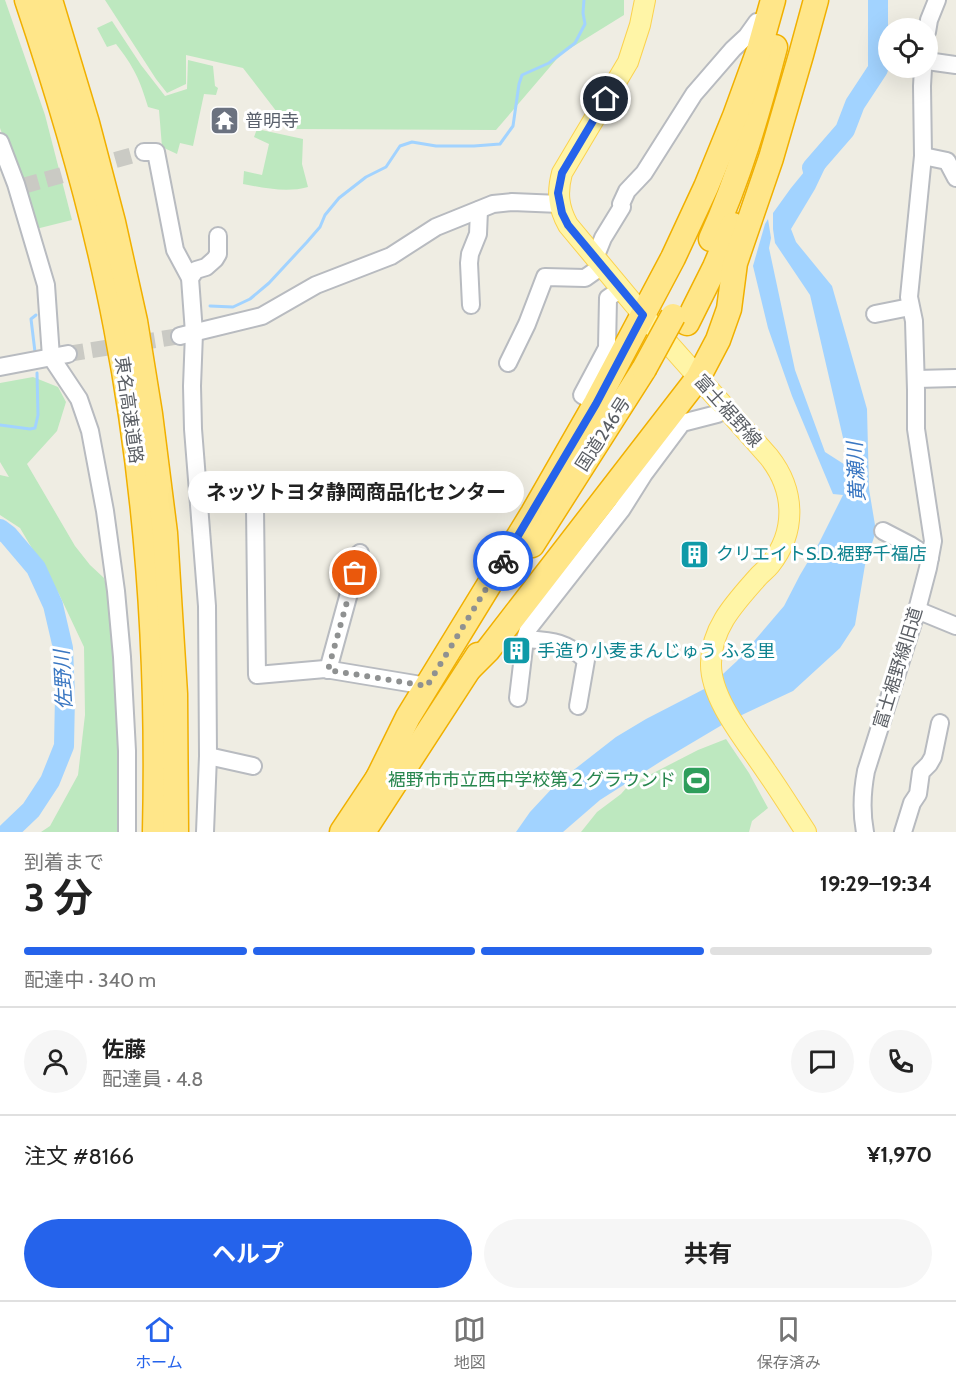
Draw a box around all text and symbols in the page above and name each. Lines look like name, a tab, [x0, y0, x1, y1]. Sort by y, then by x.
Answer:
map controls	[878, 18, 938, 78]
button: locate	[878, 18, 938, 78]
pin	[580, 73, 631, 124]
icon: home	[589, 82, 622, 115]
temple icon: 普明寺	[208, 105, 240, 137]
place label: 普明寺	[245, 110, 299, 132]
street label: 東名高速道路	[111, 355, 147, 465]
street label: 富士裾野線	[690, 370, 766, 452]
street label: 国道246号	[571, 393, 635, 475]
water label: 黄瀬川	[842, 439, 870, 503]
callout: ネッツトヨタ静岡商品化センター	[187, 471, 523, 513]
text: ネッツトヨタ静岡商品化センター	[206, 480, 506, 504]
courier	[473, 531, 533, 591]
building icon: クリエイトS.D.裾野千福店	[679, 538, 711, 570]
place label: クリエイトS.D.裾野千福店	[716, 543, 927, 565]
icon: bike	[487, 545, 520, 578]
pin	[329, 547, 380, 598]
icon: bag	[338, 556, 371, 589]
street label: 富士裾野線旧道	[869, 605, 927, 731]
building icon: 手造り小麦まんじゅう ふる里	[500, 635, 532, 667]
place label: 手造り小麦まんじゅう ふる里	[537, 640, 775, 662]
water label: 佐野川	[49, 647, 77, 711]
sports icon: 裾野市市立西中学校第２グラウンド	[681, 764, 713, 796]
place label: 裾野市市立西中学校第２グラウンド	[388, 769, 676, 791]
text: 到着まで	[24, 850, 104, 874]
text: 19:29–19:34	[820, 870, 932, 897]
text: 3 分	[24, 873, 93, 921]
text: 配達中 · 340 m	[24, 968, 156, 992]
button: person	[24, 1030, 87, 1093]
button: chat	[791, 1030, 854, 1093]
button: phone	[869, 1030, 932, 1093]
text: 佐藤	[102, 1036, 146, 1063]
text: 配達員 · 4.8	[102, 1067, 203, 1091]
text: ¥1,970	[867, 1141, 932, 1168]
text: 注文 #8166	[24, 1143, 134, 1170]
button: ヘルプ	[24, 1219, 472, 1288]
button: 共有	[484, 1219, 932, 1288]
tab: ホーム	[135, 1313, 183, 1373]
tab: 地図	[453, 1313, 486, 1373]
tab: 保存済み	[757, 1313, 821, 1373]

